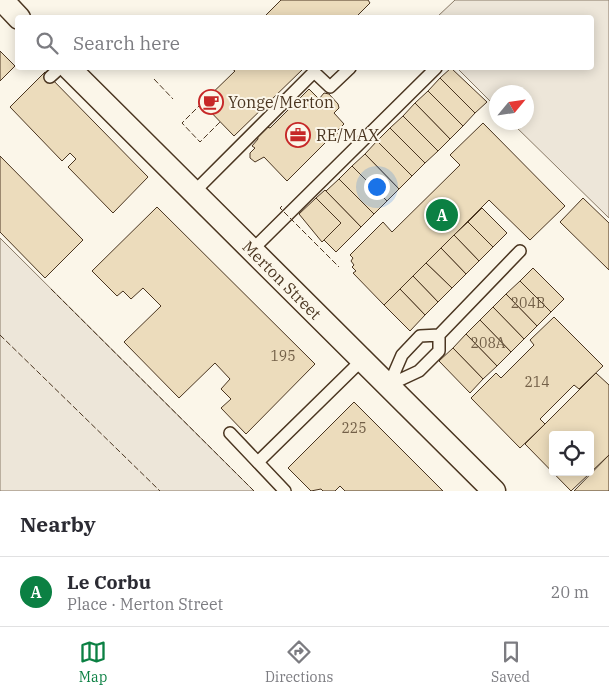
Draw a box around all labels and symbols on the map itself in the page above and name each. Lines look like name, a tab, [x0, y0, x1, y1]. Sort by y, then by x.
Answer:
north arrow	[489, 85, 534, 130]
cafe icon: Yonge/Merton	[198, 89, 224, 115]
place label: Yonge/Merton	[228, 92, 334, 112]
office icon: RE/MAX	[285, 122, 311, 148]
place label: RE/MAX	[316, 125, 379, 145]
your location	[364, 174, 390, 200]
pin: A	[426, 196, 458, 234]
street label: Merton Street	[238, 236, 326, 324]
house number: 204B	[511, 294, 545, 312]
house number: 208A	[471, 334, 506, 352]
house number: 195	[270, 347, 296, 365]
house number: 214	[524, 373, 550, 391]
house number: 225	[341, 419, 367, 437]

